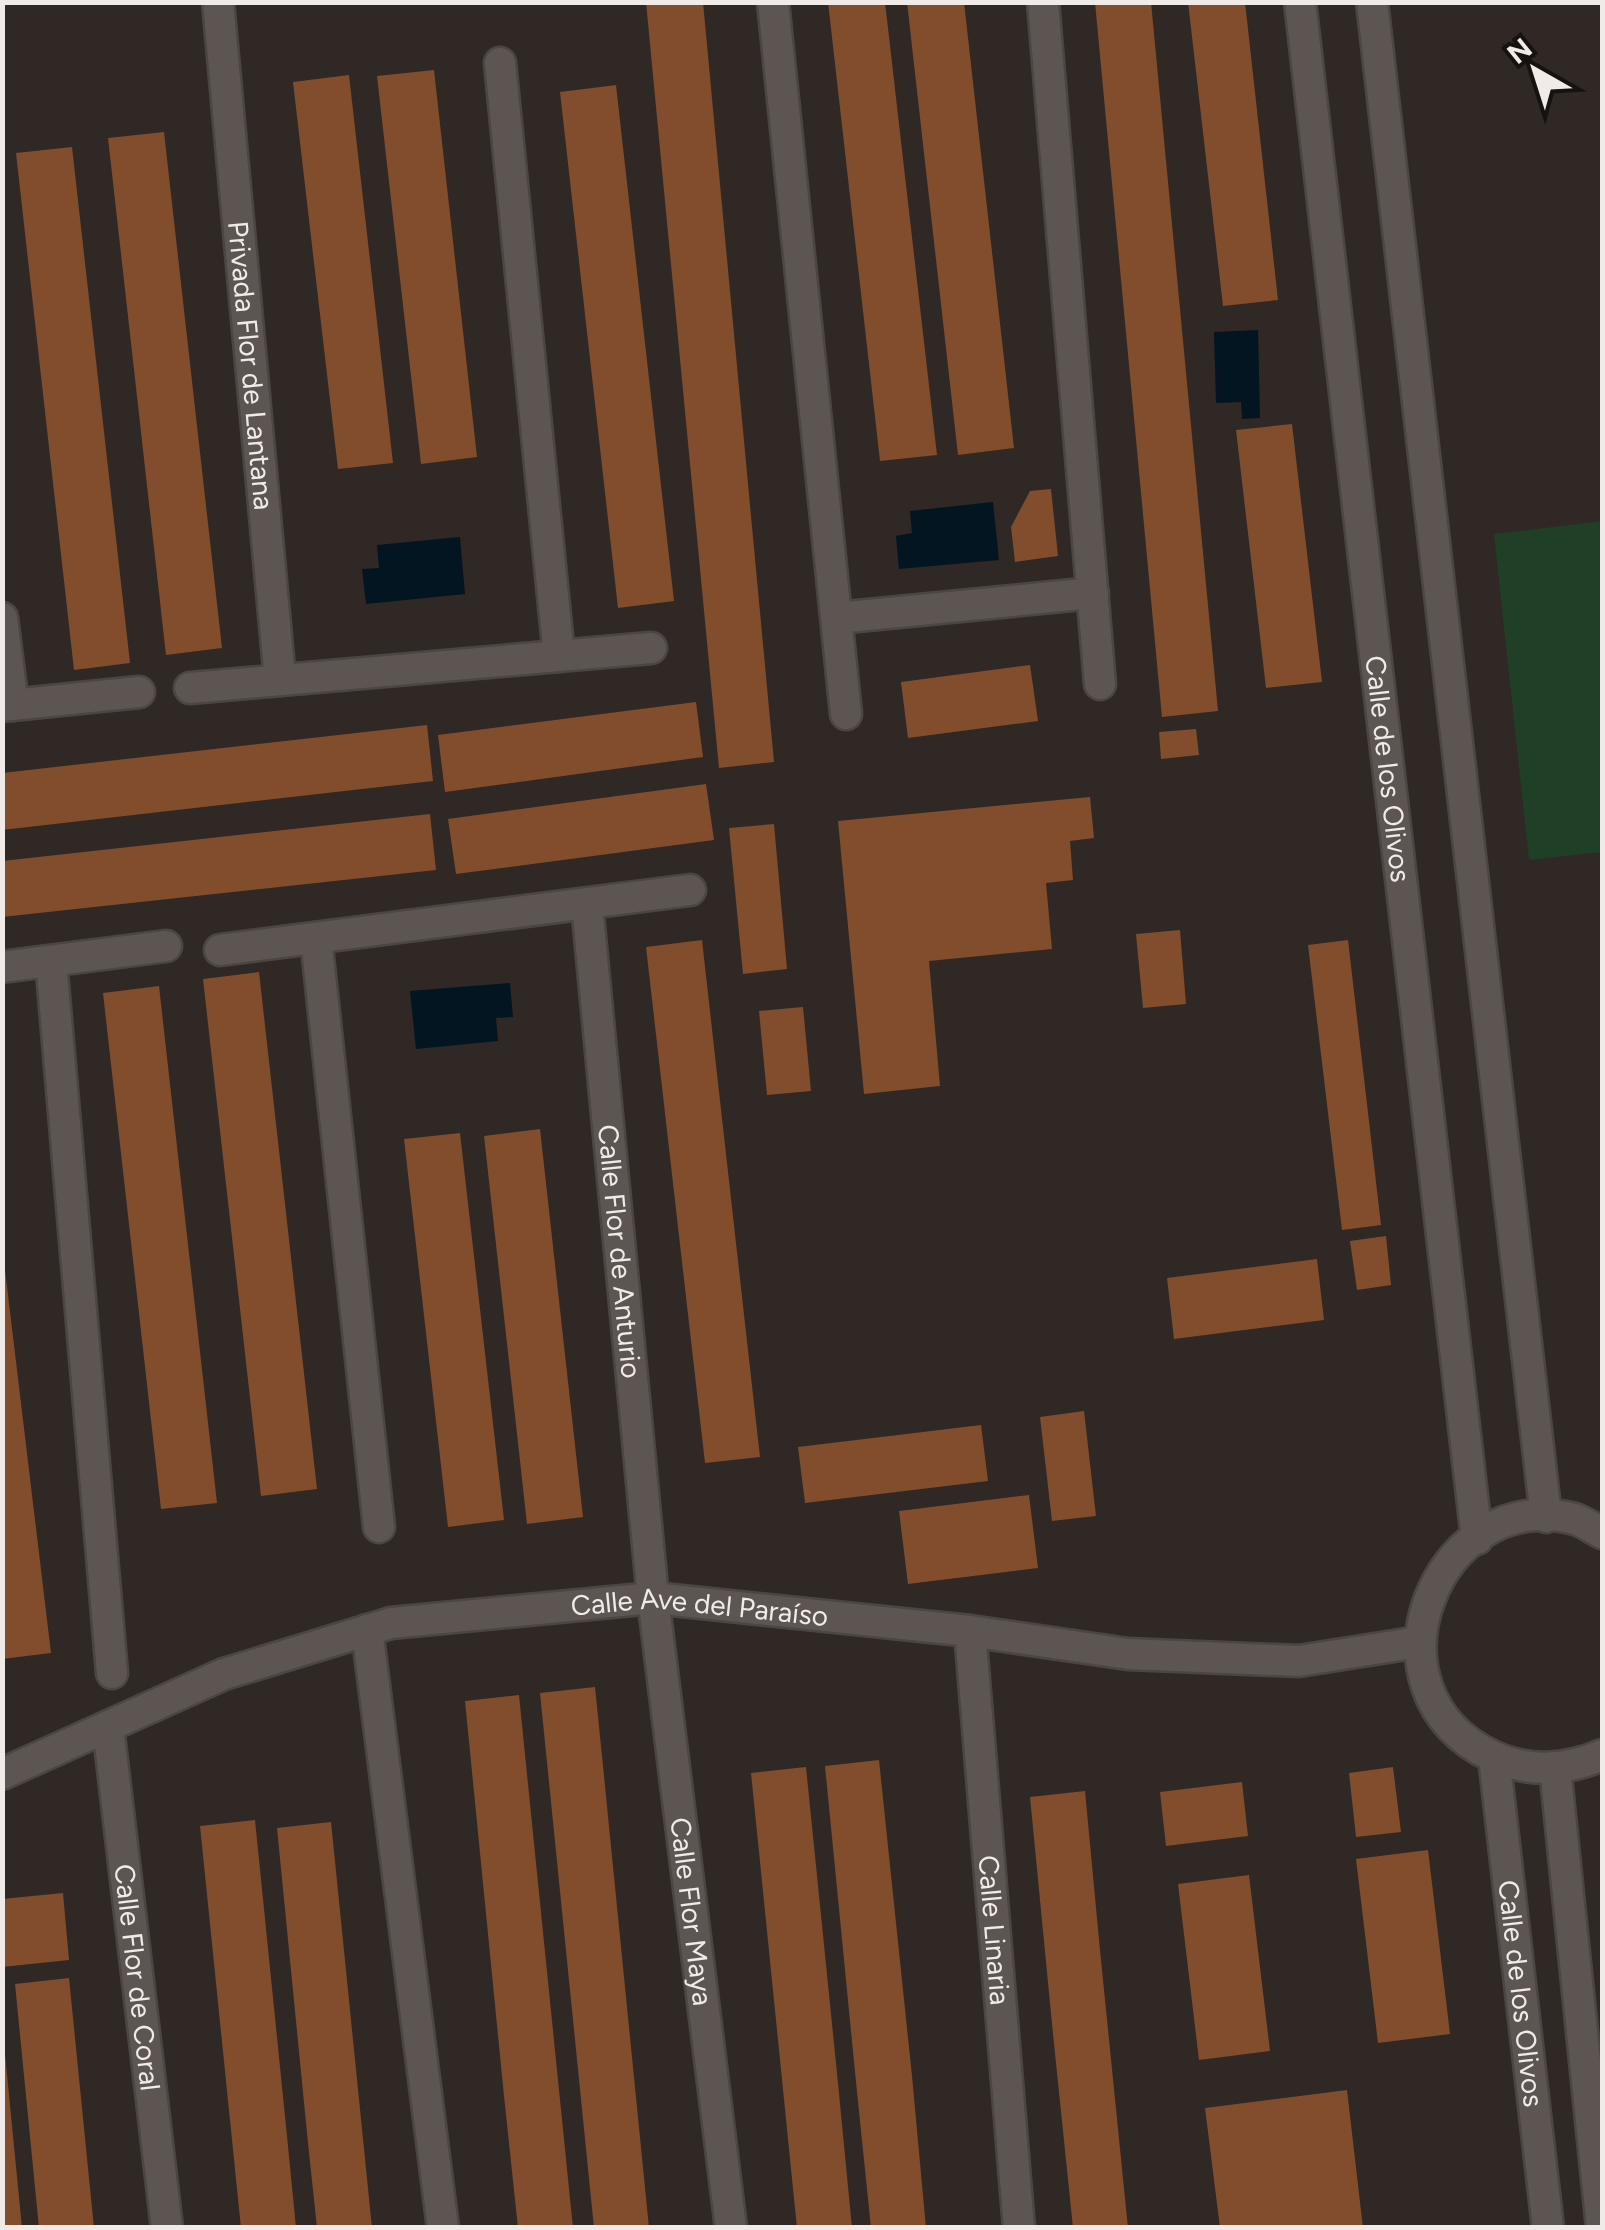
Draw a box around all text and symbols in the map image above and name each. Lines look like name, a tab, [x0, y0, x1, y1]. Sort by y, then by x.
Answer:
north arrow	[1485, 20, 1585, 120]
text: N	[1500, 31, 1538, 71]
street label: Privada Flor de Lantana	[221, 220, 281, 511]
street label: Calle de los Olivos	[1358, 654, 1418, 884]
street label: Calle Flor de Anturio	[591, 1123, 649, 1380]
street label: Calle Ave del Paraíso	[569, 1581, 830, 1633]
street label: Calle Flor Maya	[663, 1815, 720, 2008]
street label: Calle Linaria	[971, 1854, 1018, 2006]
street label: Calle Flor de Coral	[107, 1862, 168, 2093]
street label: Calle de los Olivos	[1491, 1878, 1551, 2109]

